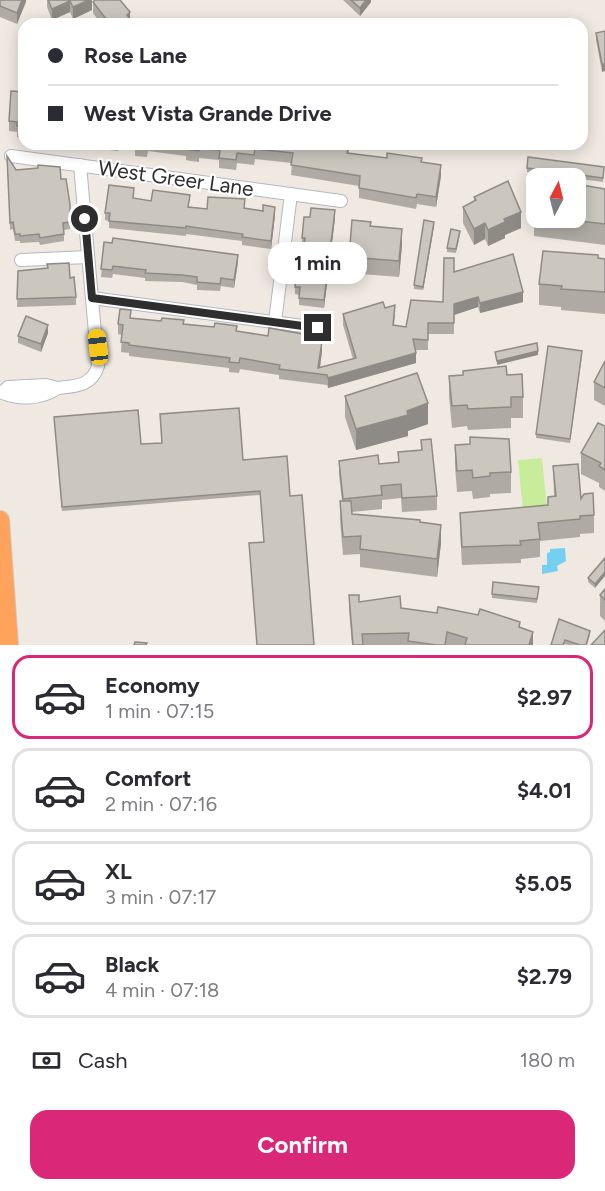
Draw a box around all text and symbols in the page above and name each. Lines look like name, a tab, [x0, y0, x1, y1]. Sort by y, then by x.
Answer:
text: Rose Lane	[84, 42, 187, 69]
text: West Vista Grande Drive	[84, 100, 332, 127]
street label: West Greer Lane	[97, 155, 255, 201]
north arrow	[526, 168, 586, 228]
map controls	[526, 168, 586, 228]
route start	[71, 205, 98, 232]
callout: 1 min	[268, 241, 368, 283]
text: 1 min	[294, 251, 341, 275]
route end	[304, 314, 331, 341]
car	[87, 328, 109, 366]
icon: car	[33, 670, 87, 724]
text: Economy	[105, 672, 200, 699]
text: $2.97	[517, 684, 572, 711]
text: 1 min · 07:15	[105, 699, 214, 723]
icon: car	[33, 763, 87, 817]
text: Comfort	[105, 765, 191, 792]
text: $4.01	[517, 777, 572, 804]
text: 2 min · 07:16	[105, 792, 217, 816]
icon: car	[33, 856, 87, 910]
text: XL	[105, 858, 132, 885]
text: $5.05	[515, 870, 572, 897]
text: 3 min · 07:17	[105, 885, 216, 909]
icon: car	[33, 949, 87, 1003]
text: Black	[105, 951, 159, 978]
text: $2.79	[517, 963, 572, 990]
text: 4 min · 07:18	[105, 978, 219, 1002]
icon: cash	[30, 1044, 63, 1077]
text: Cash	[78, 1047, 128, 1074]
text: 180 m	[520, 1048, 575, 1072]
button: Confirm	[30, 1110, 575, 1179]

